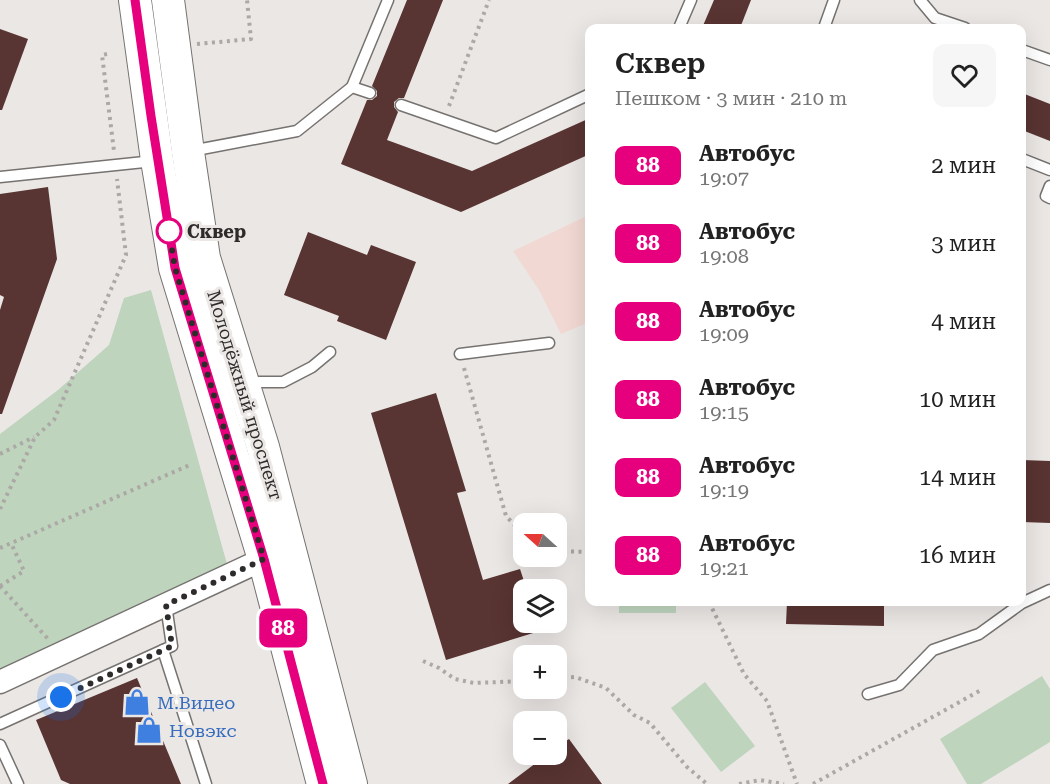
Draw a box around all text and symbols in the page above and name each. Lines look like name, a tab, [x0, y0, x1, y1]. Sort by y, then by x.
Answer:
button: heart	[933, 44, 996, 107]
text: Сквер	[615, 47, 705, 80]
text: Пешком · 3 мин · 210 m	[615, 86, 847, 110]
text: Автобус	[699, 141, 795, 166]
text: 88	[636, 153, 660, 177]
text: 2 мин	[931, 153, 996, 178]
text: 19:07	[699, 166, 749, 190]
marker: Сквер	[156, 218, 182, 244]
text: Автобус	[699, 219, 795, 244]
place label: Сквер	[187, 221, 246, 242]
text: 88	[636, 231, 660, 255]
text: 3 мин	[931, 231, 996, 256]
text: 19:08	[699, 244, 749, 268]
street label: Молодёжный проспект	[203, 288, 287, 502]
text: Автобус	[699, 297, 795, 322]
text: 88	[636, 309, 660, 333]
text: 4 мин	[931, 309, 996, 334]
text: 19:09	[699, 322, 749, 346]
text: Автобус	[699, 375, 795, 400]
text: 88	[636, 387, 660, 411]
text: 10 мин	[919, 387, 996, 412]
text: 19:15	[699, 400, 749, 424]
text: Автобус	[699, 453, 795, 478]
text: 88	[636, 465, 660, 489]
text: 14 мин	[919, 465, 996, 490]
text: 19:19	[699, 478, 749, 502]
north arrow	[513, 513, 567, 567]
map controls	[513, 513, 567, 765]
text: Автобус	[699, 531, 795, 556]
text: 88	[636, 543, 660, 567]
text: 16 мин	[919, 543, 996, 568]
text: 19:21	[699, 556, 749, 580]
button: layers	[513, 579, 567, 633]
line badge: 88	[256, 608, 310, 648]
text: 88	[271, 616, 295, 640]
button: +	[513, 645, 567, 699]
your location	[46, 682, 76, 712]
shop icon: М.Видео	[122, 687, 152, 717]
place label: М.Видео	[157, 692, 235, 713]
button: −	[513, 711, 567, 765]
shop icon: Новэкс	[134, 715, 164, 745]
place label: Новэкс	[169, 720, 237, 741]

